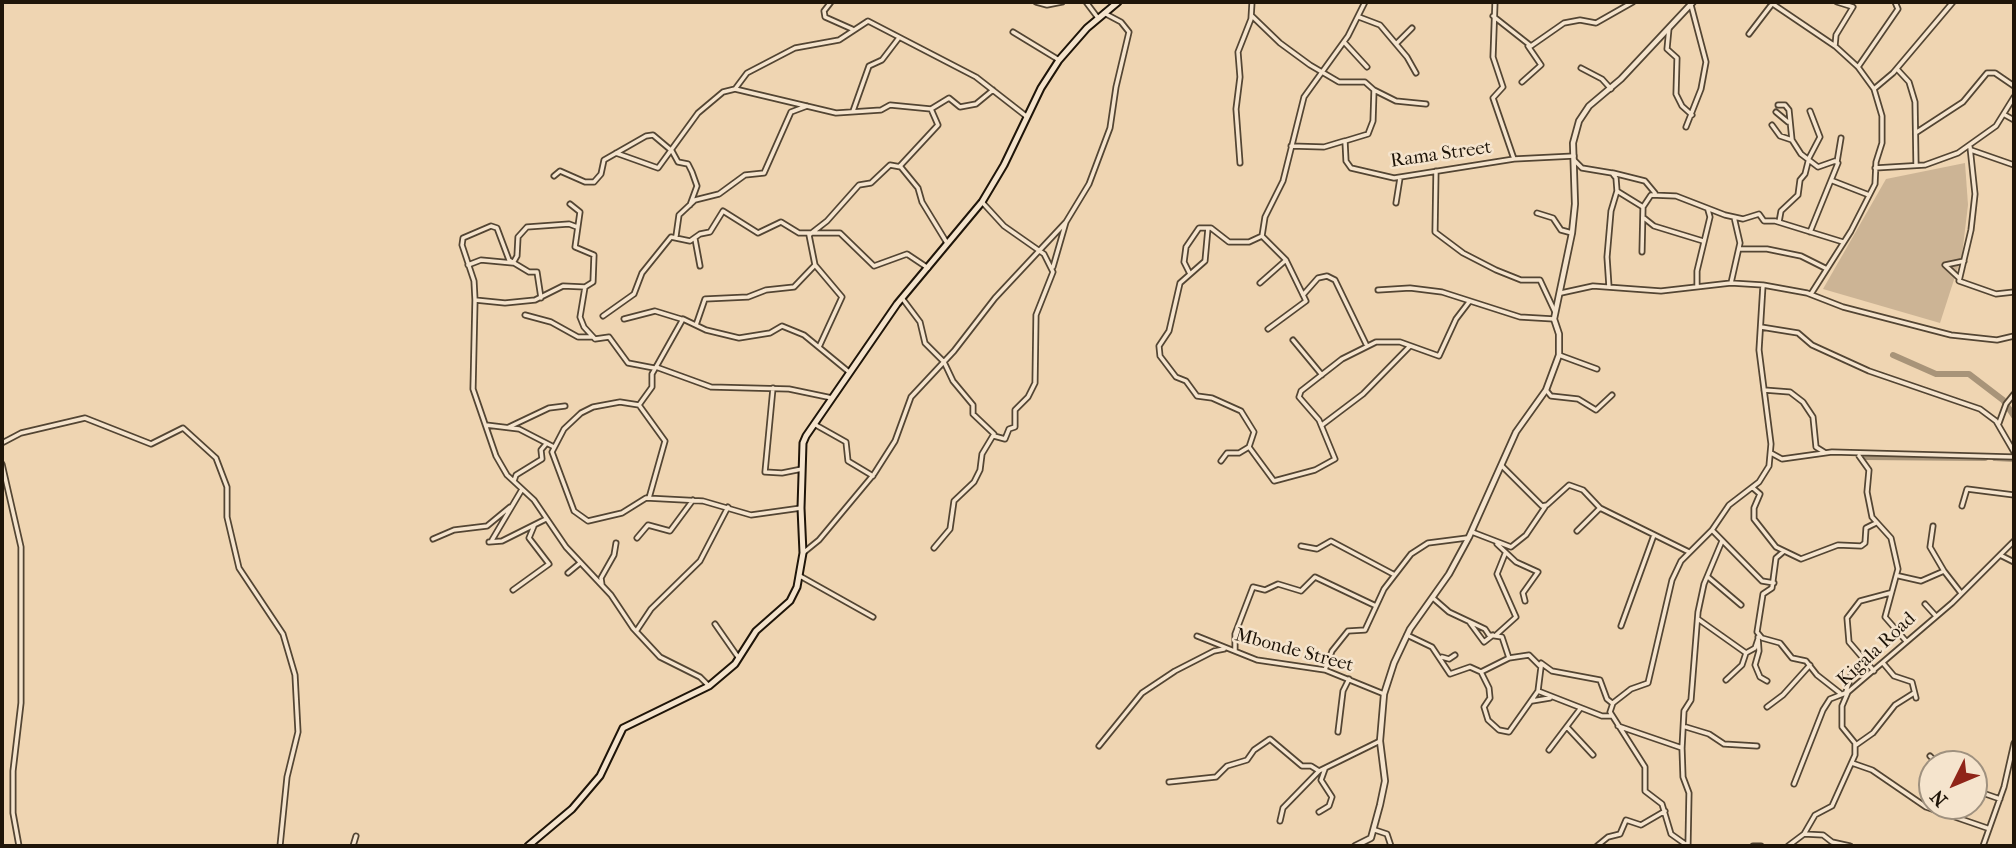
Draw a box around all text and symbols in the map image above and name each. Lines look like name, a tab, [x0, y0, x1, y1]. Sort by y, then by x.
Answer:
street label: Rama Street	[1389, 137, 1493, 173]
street label: Kigala Road	[1833, 608, 1921, 692]
street label: Mbonde Street	[1232, 624, 1356, 678]
north arrow	[1918, 750, 1988, 820]
text: N	[1926, 785, 1952, 811]

